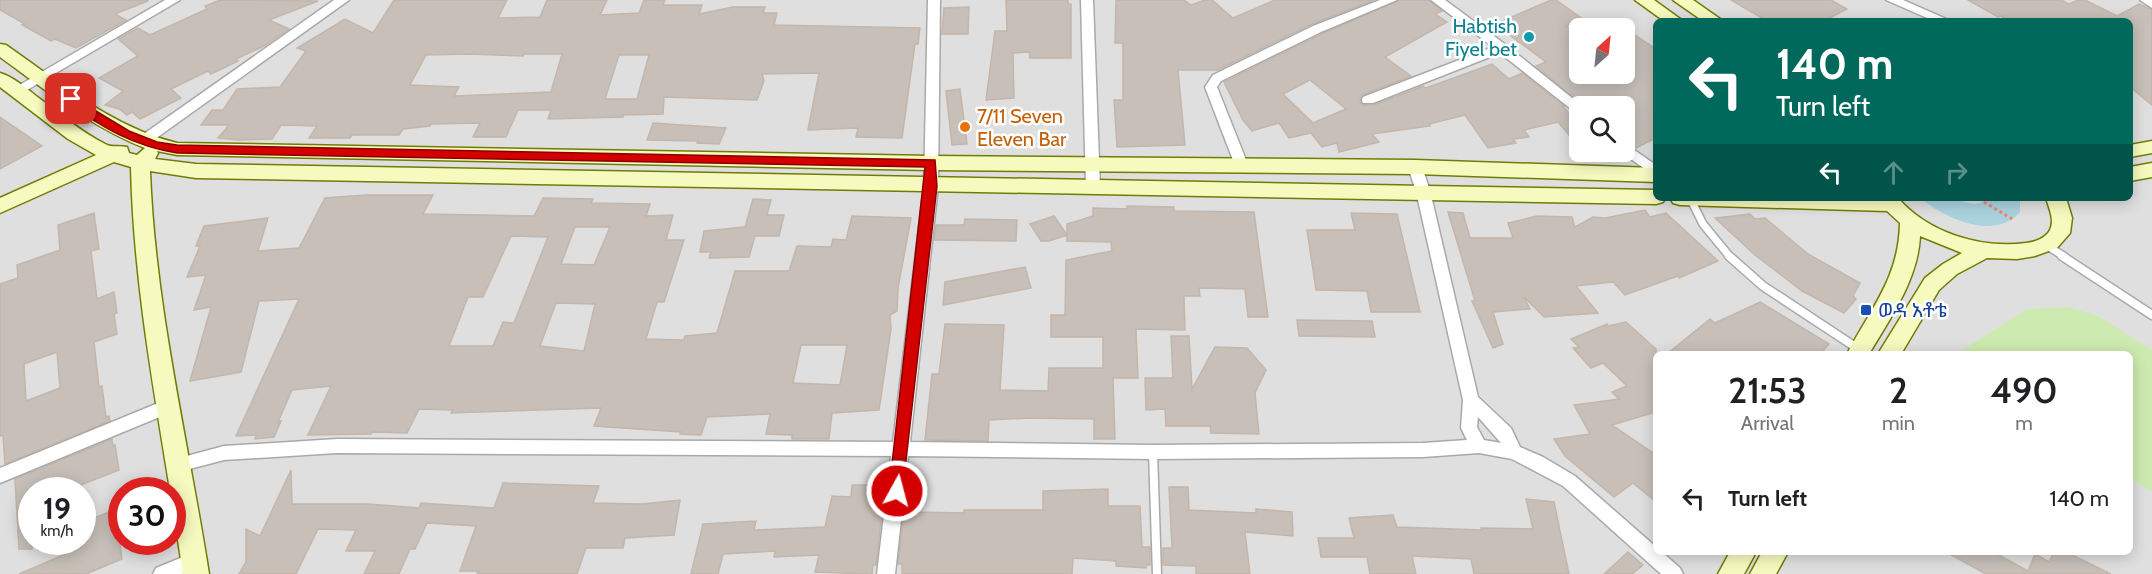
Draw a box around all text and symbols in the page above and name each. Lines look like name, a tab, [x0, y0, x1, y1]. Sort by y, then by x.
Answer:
place label: Habtish Fiyel bet	[1445, 14, 1517, 61]
north arrow	[1569, 18, 1635, 84]
map controls	[1569, 18, 1635, 162]
marker: Habtish Fiyel bet	[1522, 30, 1536, 44]
text: 140 m	[1776, 38, 1893, 90]
icon: left	[1677, 42, 1755, 120]
pin	[45, 73, 96, 124]
icon: arrive	[54, 82, 87, 115]
text: Turn left	[1776, 90, 1870, 123]
button: search	[1569, 96, 1635, 162]
place label: 7/11 Seven Eleven Bar	[977, 104, 1067, 151]
marker: 7/11 Seven Eleven Bar	[958, 120, 972, 134]
icon: left	[1814, 156, 1847, 189]
icon: ahead	[1877, 156, 1910, 189]
icon: right	[1940, 156, 1973, 189]
place label: ወዳ አቶቴ	[1878, 298, 1947, 322]
marker: ወዳ አቶቴ	[1859, 303, 1873, 317]
text: 21:53	[1728, 368, 1807, 412]
text: 2	[1889, 368, 1908, 412]
text: 490	[1990, 368, 2058, 412]
text: Arrival	[1741, 411, 1794, 435]
text: min	[1882, 411, 1915, 435]
text: m	[2015, 411, 2033, 435]
position arrow	[865, 459, 929, 523]
speed limit sign: 30	[108, 477, 186, 555]
icon: left	[1677, 482, 1710, 515]
text: Turn left	[1728, 485, 1807, 512]
text: 140 m	[2050, 485, 2109, 512]
text: 19	[43, 490, 71, 527]
text: km/h	[41, 522, 73, 540]

